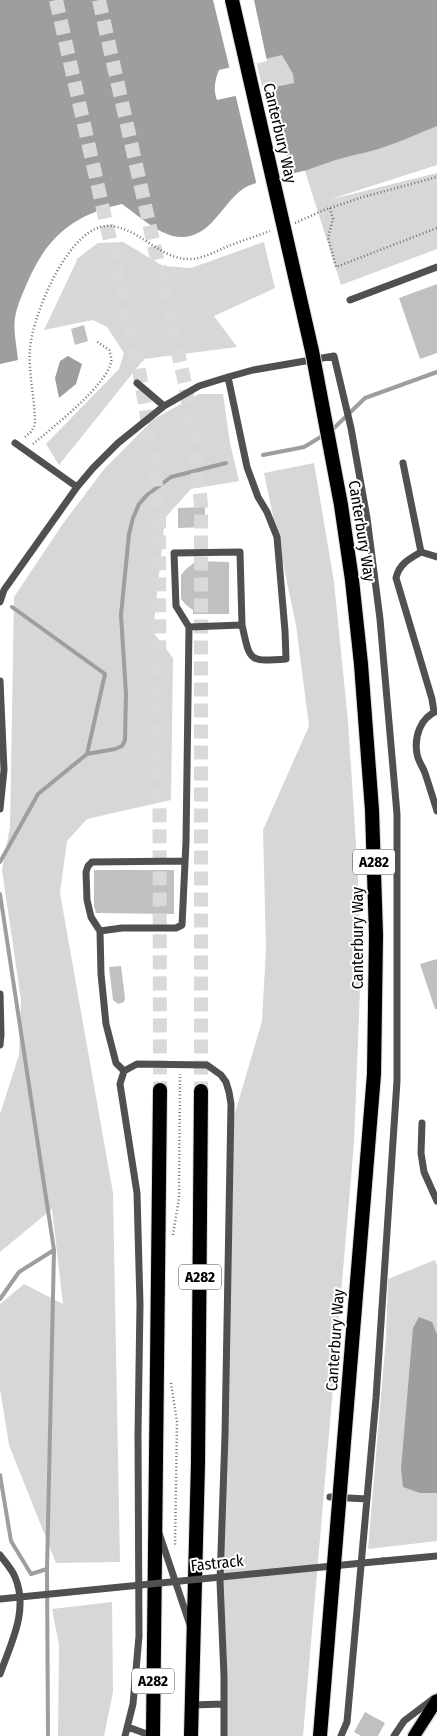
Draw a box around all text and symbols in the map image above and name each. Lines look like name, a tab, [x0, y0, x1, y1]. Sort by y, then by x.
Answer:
street label: Canterbury Way	[259, 81, 301, 186]
street label: Canterbury Way	[345, 479, 380, 584]
road number: A282	[353, 850, 395, 874]
street label: Canterbury Way	[348, 886, 367, 989]
road number: A282	[179, 1264, 221, 1290]
street label: Canterbury Way	[322, 1287, 348, 1392]
street label: Fastrack	[190, 1551, 245, 1575]
road number: A282	[132, 1668, 174, 1694]

